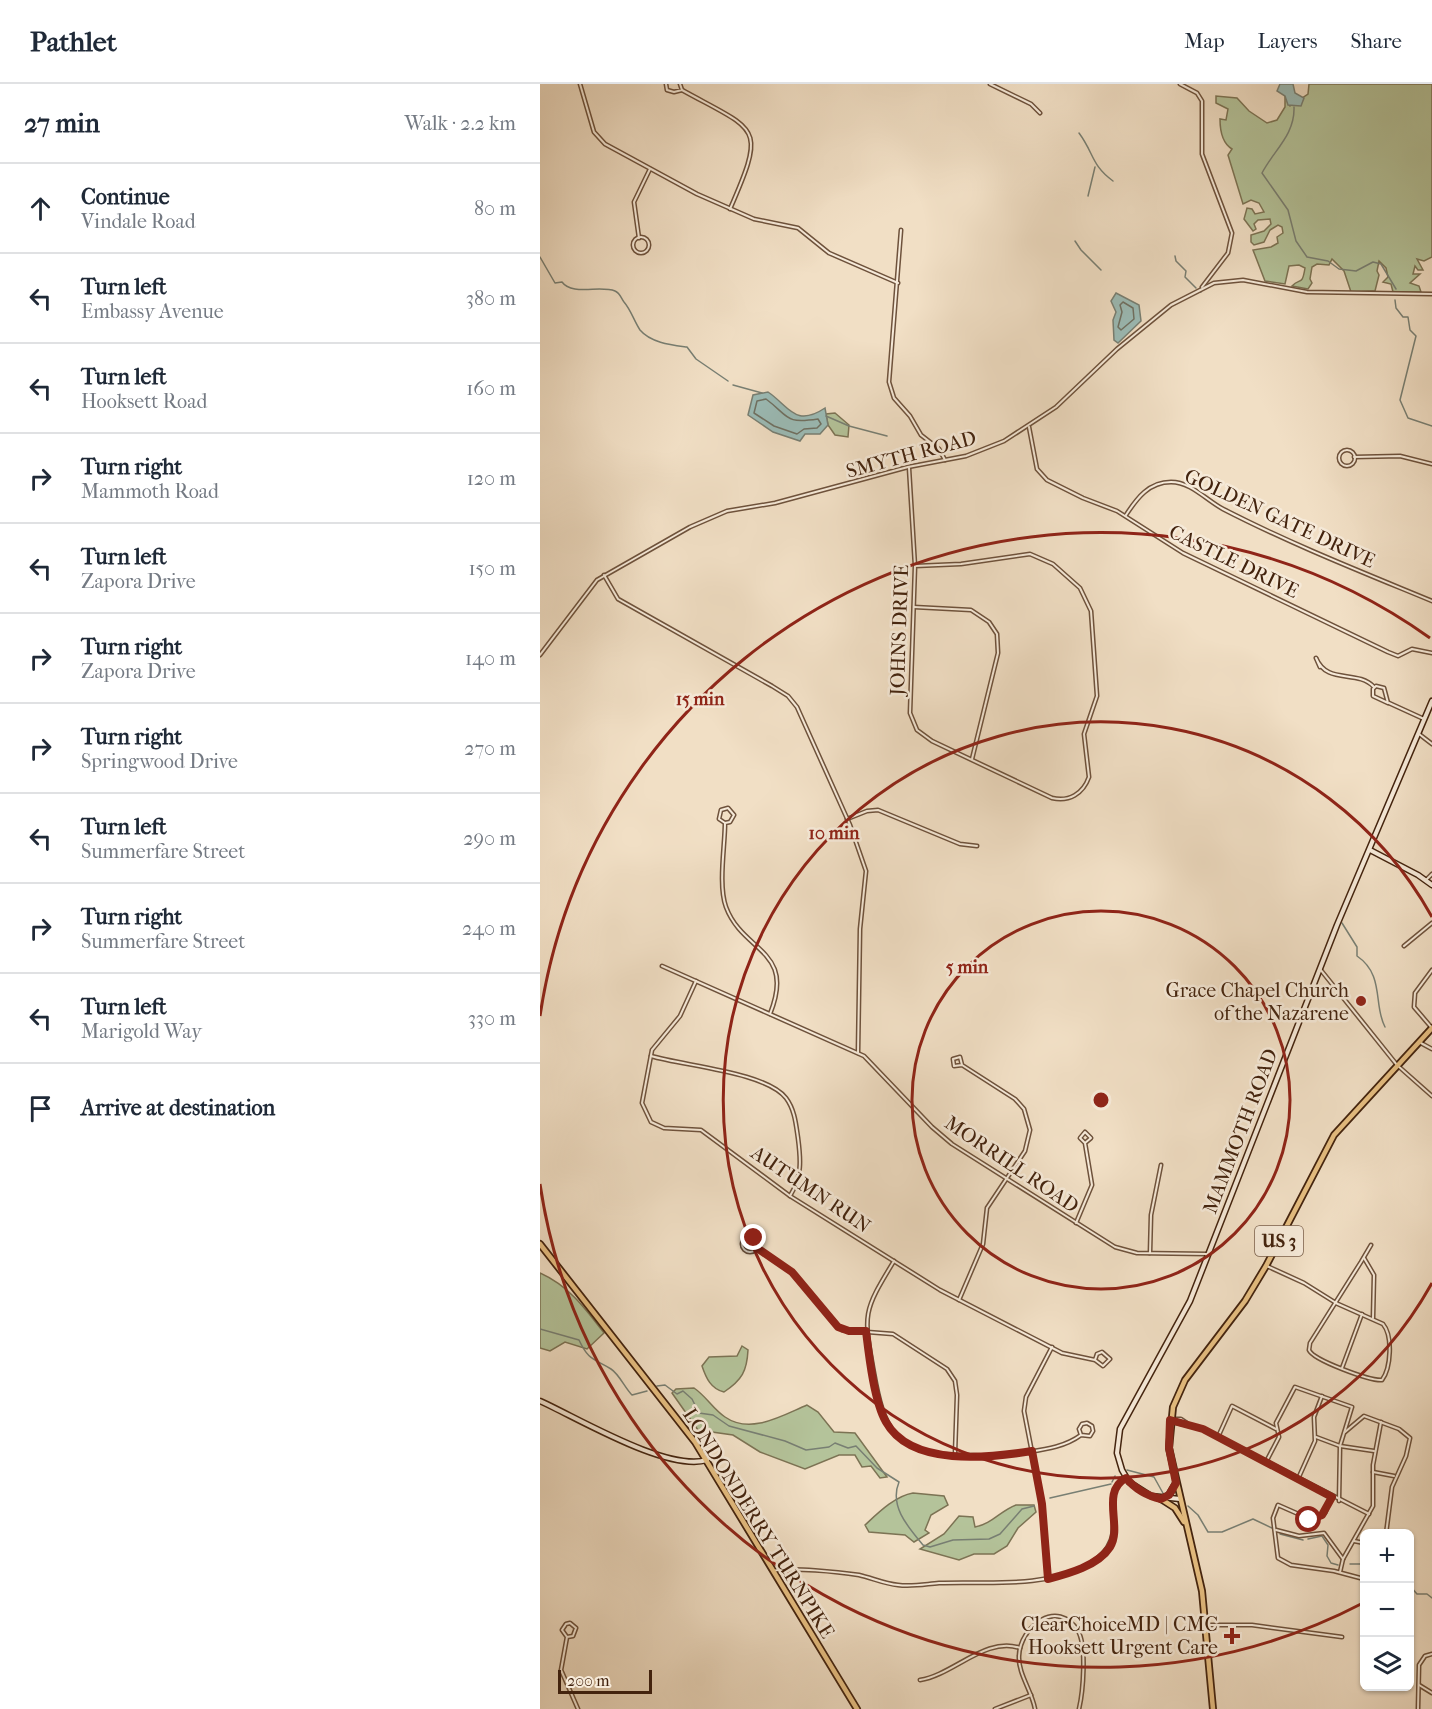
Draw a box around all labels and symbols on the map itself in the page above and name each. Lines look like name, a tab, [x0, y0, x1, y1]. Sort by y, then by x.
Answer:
street label: SMYTH ROAD	[843, 426, 979, 483]
street label: GOLDEN GATE DRIVE	[1181, 464, 1379, 573]
street label: CASTLE DRIVE	[1165, 520, 1302, 603]
street label: JOHNS DRIVE	[886, 564, 913, 698]
text: 15 min	[676, 689, 725, 710]
text: 10 min	[809, 823, 860, 844]
text: 5 min	[946, 957, 989, 978]
place label: Grace Chapel Church of the Nazarene	[1166, 979, 1350, 1025]
marker: Grace Chapel Church of the Nazarene	[1354, 994, 1368, 1008]
street label: MAMMOTH ROAD	[1198, 1046, 1283, 1217]
centre of rings	[1091, 1090, 1111, 1110]
street label: MORRILL ROAD	[940, 1111, 1083, 1218]
street label: AUTUMN RUN	[746, 1140, 875, 1238]
route end	[740, 1224, 766, 1250]
road number: US 3	[1255, 1226, 1303, 1256]
street label: LONDONDERRY TURNPIKE	[678, 1404, 839, 1643]
route start	[1295, 1506, 1321, 1532]
place label: ClearChoiceMD | CMC Hooksett Urgent Care	[1021, 1613, 1218, 1659]
marker: ClearChoiceMD | CMC Hooksett Urgent Care	[1223, 1627, 1241, 1645]
scale bar	[558, 1667, 652, 1694]

